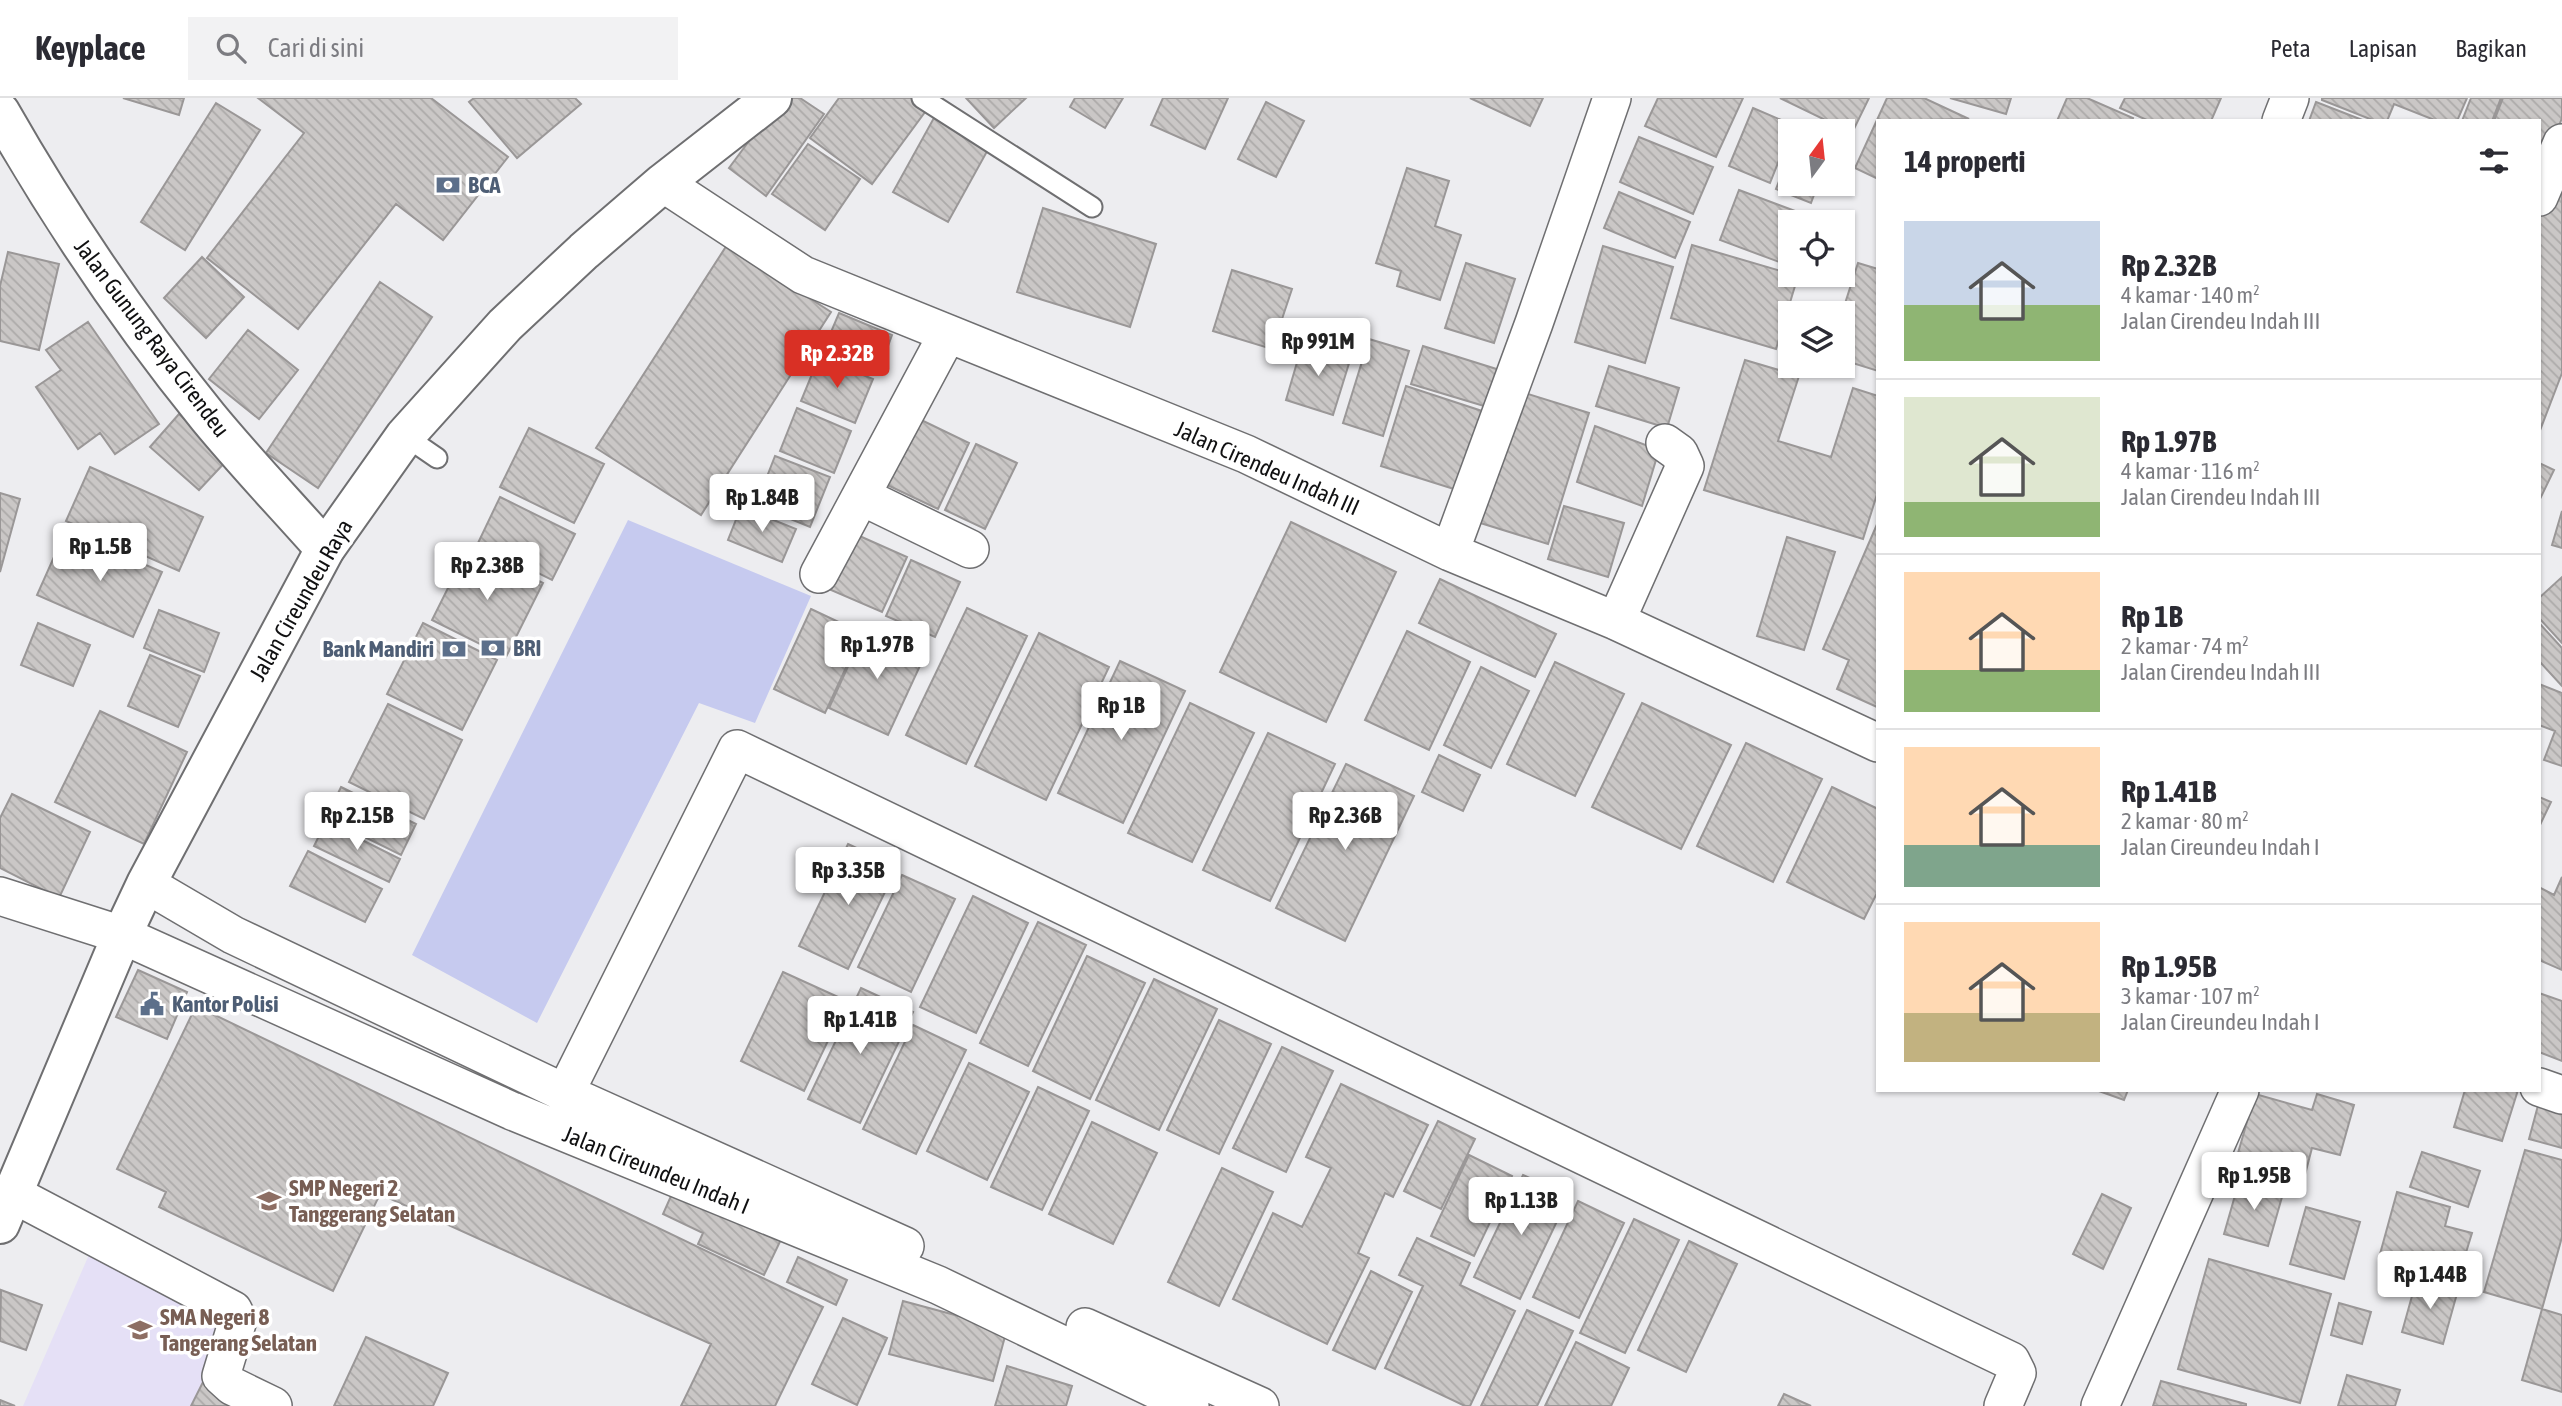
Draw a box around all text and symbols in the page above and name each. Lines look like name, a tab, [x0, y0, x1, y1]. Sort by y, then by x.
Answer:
search box	[188, 17, 678, 80]
text: Keyplace	[35, 29, 146, 67]
icon: search	[212, 29, 250, 67]
text: Cari di sini	[268, 33, 364, 63]
text: Peta	[2270, 35, 2311, 62]
text: Lapisan	[2349, 35, 2417, 62]
text: Bagikan	[2455, 35, 2527, 62]
north arrow	[1778, 119, 1855, 196]
map controls	[1778, 119, 1855, 378]
icon: filters	[2475, 142, 2513, 180]
text: 14 properti	[1904, 144, 2025, 178]
bank icon: BCA	[434, 171, 462, 199]
place label: BCA	[468, 172, 501, 198]
button: locate	[1778, 210, 1855, 287]
street label: Jalan Gunung Raya Cirendeu	[69, 234, 235, 442]
text: Rp 2.32B	[2121, 248, 2216, 282]
icon: home	[1960, 249, 2044, 333]
text: 4 kamar · 140 m²	[2121, 282, 2260, 308]
button: layers	[1778, 301, 1855, 378]
text: Jalan Cirendeu Indah III	[2121, 308, 2320, 334]
pin: Rp 991M	[1253, 318, 1383, 378]
text: Rp 991M	[1281, 328, 1355, 354]
pin: Rp 2.32B	[765, 330, 909, 390]
text: Rp 2.32B	[801, 340, 873, 366]
street label: Jalan Cirendeu Indah III	[1171, 416, 1363, 520]
text: Rp 1.97B	[2121, 424, 2216, 458]
icon: home	[1960, 425, 2044, 509]
text: 4 kamar · 116 m²	[2121, 458, 2260, 484]
pin: Rp 1.84B	[690, 474, 834, 534]
text: Rp 1.84B	[726, 484, 798, 510]
text: Jalan Cirendeu Indah III	[2121, 484, 2320, 510]
street label: Jalan Cireundeu Raya	[244, 515, 358, 685]
pin: Rp 1.5B	[35, 524, 165, 583]
text: Rp 1.5B	[69, 533, 131, 559]
pin: Rp 2.38B	[415, 542, 559, 602]
text: Rp 2.38B	[451, 552, 523, 578]
text: Rp 1B	[2121, 599, 2183, 633]
icon: home	[1960, 600, 2044, 684]
pin: Rp 1.97B	[805, 622, 949, 681]
text: Rp 1.97B	[841, 631, 913, 657]
text: 2 kamar · 74 m²	[2121, 633, 2249, 659]
bank icon: BRI	[479, 634, 507, 662]
bank icon: Bank Mandiri	[440, 635, 468, 663]
place label: BRI	[513, 635, 541, 661]
place label: Bank Mandiri	[322, 636, 434, 662]
text: Jalan Cirendeu Indah III	[2121, 659, 2320, 685]
pin: Rp 1B	[1072, 682, 1170, 742]
text: Rp 1B	[1097, 692, 1145, 718]
text: Rp 1.41B	[2121, 774, 2216, 808]
icon: home	[1960, 775, 2044, 859]
pin: Rp 2.15B	[285, 792, 429, 852]
pin: Rp 2.36B	[1273, 792, 1417, 852]
text: Rp 2.15B	[321, 802, 393, 828]
text: Rp 2.36B	[1309, 802, 1381, 828]
text: 2 kamar · 80 m²	[2121, 808, 2249, 834]
text: Jalan Cireundeu Indah I	[2121, 834, 2320, 860]
pin: Rp 3.35B	[776, 848, 920, 907]
text: Rp 3.35B	[812, 857, 884, 883]
text: Rp 1.95B	[2121, 949, 2216, 983]
icon: home	[1960, 950, 2044, 1034]
text: 3 kamar · 107 m²	[2121, 983, 2260, 1009]
public building icon: Kantor Polisi	[138, 990, 166, 1018]
place label: Kantor Polisi	[172, 991, 278, 1017]
pin: Rp 1.41B	[788, 996, 932, 1056]
text: Rp 1.41B	[824, 1006, 896, 1032]
text: Jalan Cireundeu Indah I	[2121, 1009, 2320, 1035]
street label: Jalan Cireundeu Indah I	[559, 1121, 753, 1219]
pin: Rp 1.95B	[2182, 1152, 2326, 1212]
text: Rp 1.95B	[2218, 1162, 2290, 1188]
place label: SMP Negeri 2 Tanggerang Selatan	[289, 1175, 455, 1227]
pin: Rp 1.13B	[1449, 1178, 1593, 1237]
school or university icon: SMP Negeri 2 Tanggerang Selatan	[255, 1187, 283, 1215]
text: Rp 1.13B	[1485, 1187, 1557, 1213]
pin: Rp 1.44B	[2358, 1252, 2502, 1311]
text: Rp 1.44B	[2394, 1261, 2466, 1287]
place label: SMA Negeri 8 Tangerang Selatan	[160, 1304, 317, 1356]
school or university icon: SMA Negeri 8 Tangerang Selatan	[126, 1316, 154, 1344]

